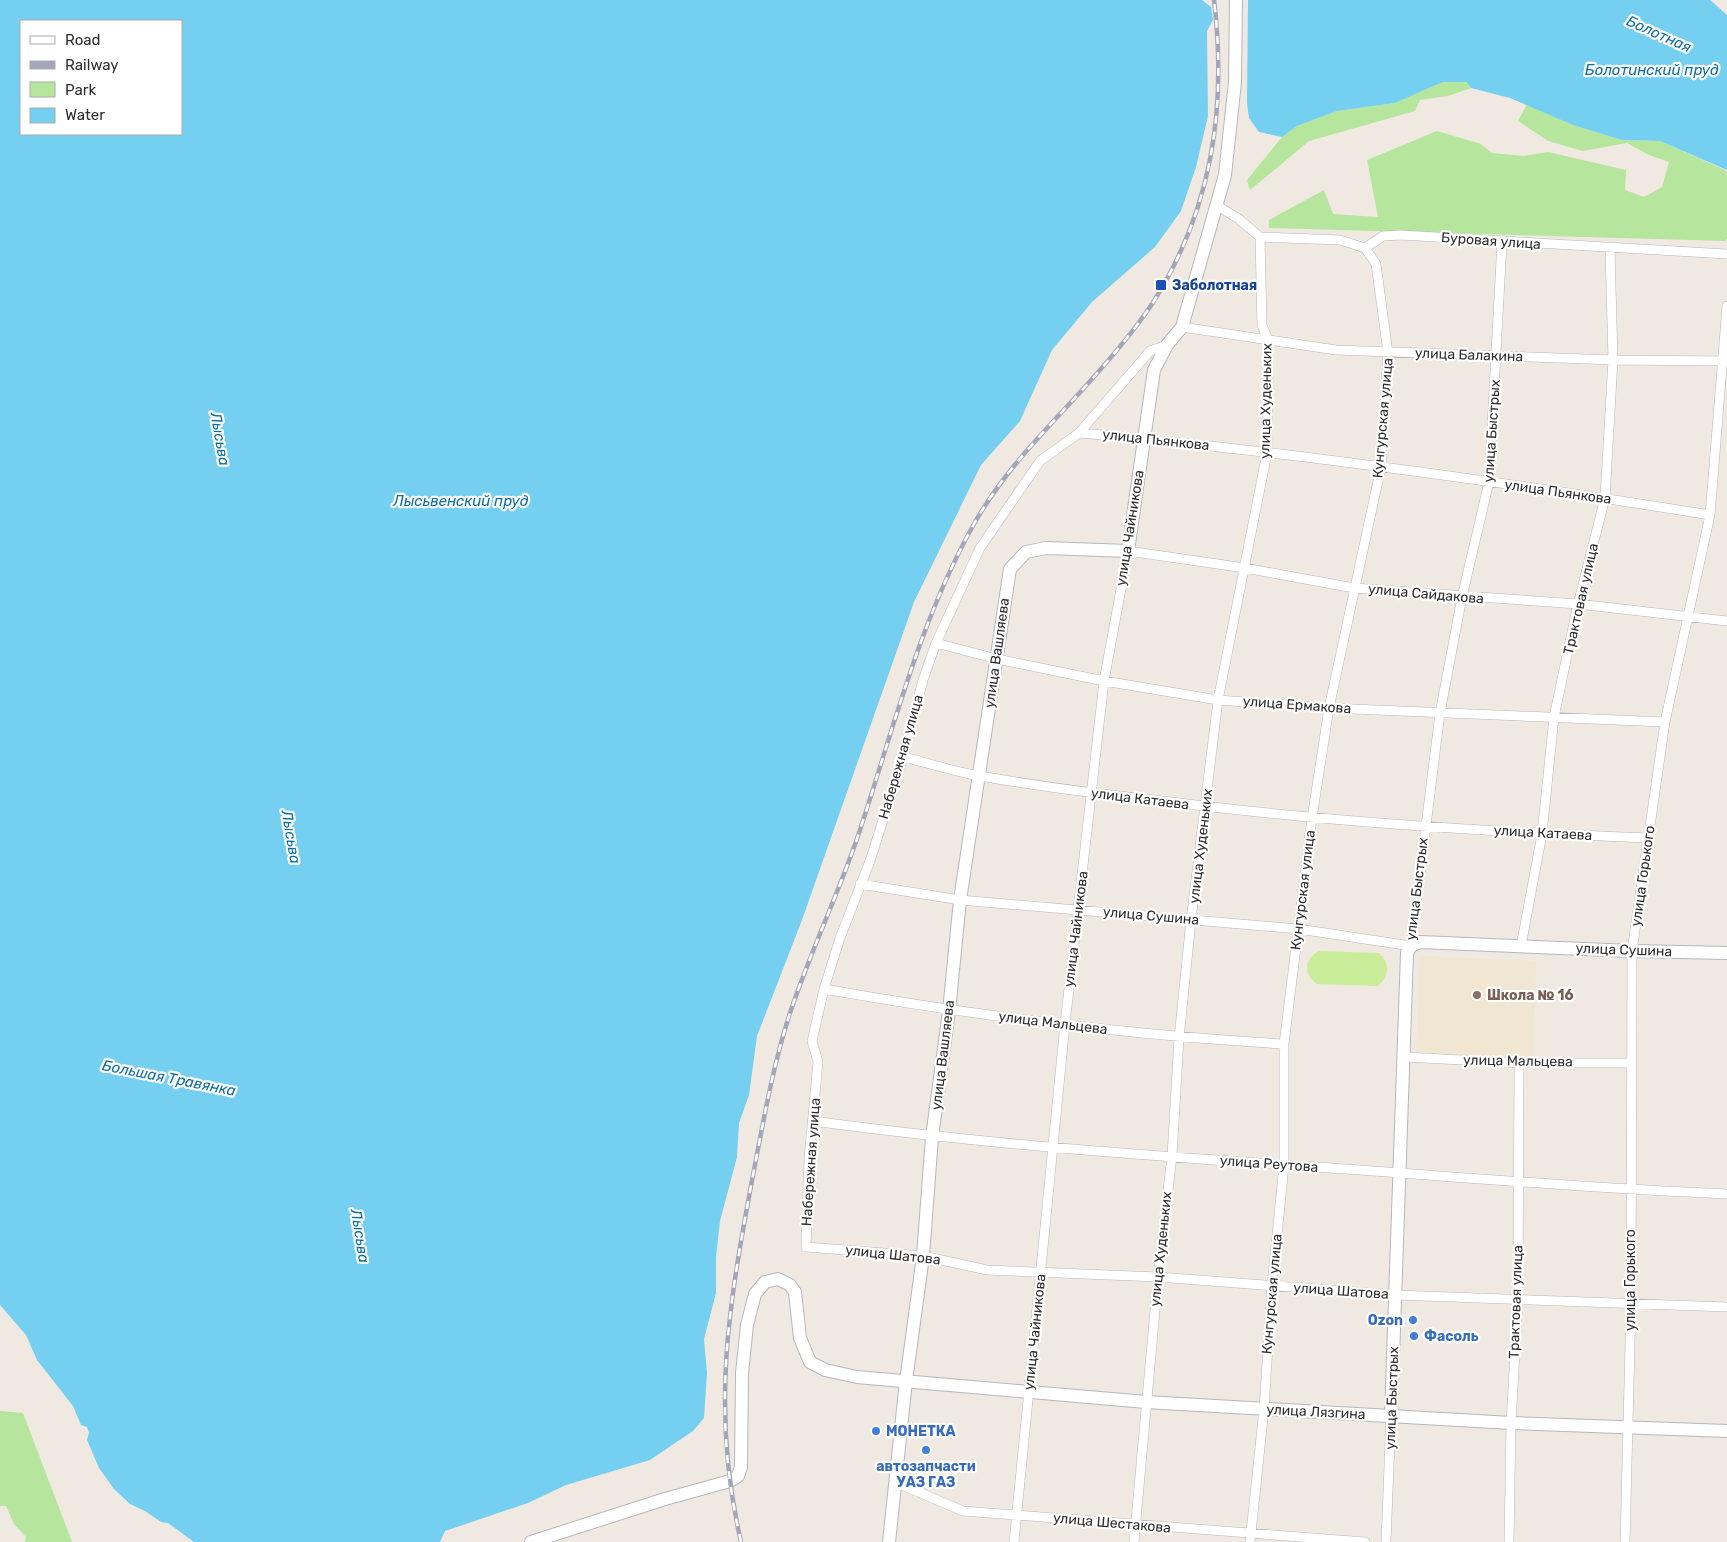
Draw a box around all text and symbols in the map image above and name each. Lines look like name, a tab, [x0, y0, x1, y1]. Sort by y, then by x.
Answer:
water label: Болотная	[1624, 12, 1694, 56]
legend	[20, 20, 182, 135]
text: Road	[65, 31, 101, 49]
text: Railway	[65, 56, 119, 74]
water label: Болотинский пруд	[1585, 61, 1719, 79]
text: Park	[65, 81, 96, 99]
text: Water	[65, 106, 105, 124]
street label: Буровая улица	[1441, 229, 1541, 253]
place label: Заболотная	[1172, 277, 1257, 294]
marker: Заболотная	[1154, 278, 1168, 292]
street label: улица Худеньких	[1256, 343, 1276, 459]
street label: улица Балакина	[1414, 345, 1524, 365]
street label: Кунгурская улица	[1369, 357, 1397, 479]
street label: улица Быстрых	[1480, 378, 1504, 483]
water label: Лысьва	[206, 410, 234, 467]
street label: улица Пьянкова	[1102, 426, 1210, 454]
street label: улица Чайникова	[1112, 469, 1148, 587]
street label: улица Пьянкова	[1504, 476, 1612, 508]
water label: Лысьвенский пруд	[392, 492, 529, 510]
street label: Трактовая улица	[1560, 542, 1602, 656]
street label: улица Сайдакова	[1367, 580, 1485, 608]
street label: улица Вашляева	[981, 597, 1013, 709]
street label: Набережная улица	[875, 693, 927, 821]
street label: улица Ермакова	[1242, 693, 1352, 717]
street label: улица Катаева	[1090, 785, 1190, 813]
street label: улица Худеньких	[1186, 787, 1217, 904]
water label: Лысьва	[277, 808, 305, 865]
street label: улица Катаева	[1493, 822, 1593, 844]
street label: улица Горького	[1627, 824, 1659, 928]
street label: Кунгурская улица	[1287, 829, 1319, 951]
street label: улица Быстрых	[1402, 836, 1432, 941]
street label: улица Чайникова	[1060, 870, 1092, 988]
street label: улица Сушина	[1102, 903, 1200, 929]
street label: улица Сушина	[1575, 940, 1673, 960]
place label: Школа № 16	[1487, 987, 1574, 1004]
marker: Школа № 16	[1471, 989, 1483, 1001]
street label: улица Вашляева	[928, 999, 958, 1111]
street label: улица Мальцева	[998, 1008, 1108, 1038]
street label: улица Мальцева	[1463, 1052, 1573, 1070]
water label: Большая Травянка	[101, 1056, 237, 1100]
street label: Набережная улица	[798, 1097, 824, 1227]
street label: улица Реутова	[1219, 1152, 1319, 1176]
street label: улица Худеньких	[1147, 1190, 1176, 1307]
water label: Лысьва	[347, 1207, 373, 1264]
street label: улица Горького	[1622, 1229, 1639, 1331]
street label: Кунгурская улица	[1258, 1233, 1286, 1355]
street label: улица Шатова	[845, 1242, 941, 1268]
street label: Трактовая улица	[1506, 1245, 1526, 1359]
street label: улица Чайникова	[1020, 1273, 1050, 1391]
street label: улица Шатова	[1293, 1279, 1389, 1303]
place label: Ozon	[1368, 1312, 1403, 1329]
marker: Ozon	[1407, 1314, 1419, 1326]
place label: Фасоль	[1424, 1328, 1479, 1345]
marker: Фасоль	[1408, 1330, 1420, 1342]
street label: улица Быстрых	[1382, 1346, 1402, 1450]
street label: улица Лязгина	[1266, 1401, 1366, 1423]
place label: МОНЕТКА	[886, 1423, 956, 1440]
marker: МОНЕТКА	[870, 1425, 882, 1437]
marker: автозапчасти УАЗ ГАЗ	[920, 1444, 932, 1456]
place label: автозапчасти УАЗ ГАЗ	[876, 1458, 976, 1491]
street label: улица Шестакова	[1052, 1509, 1172, 1537]

